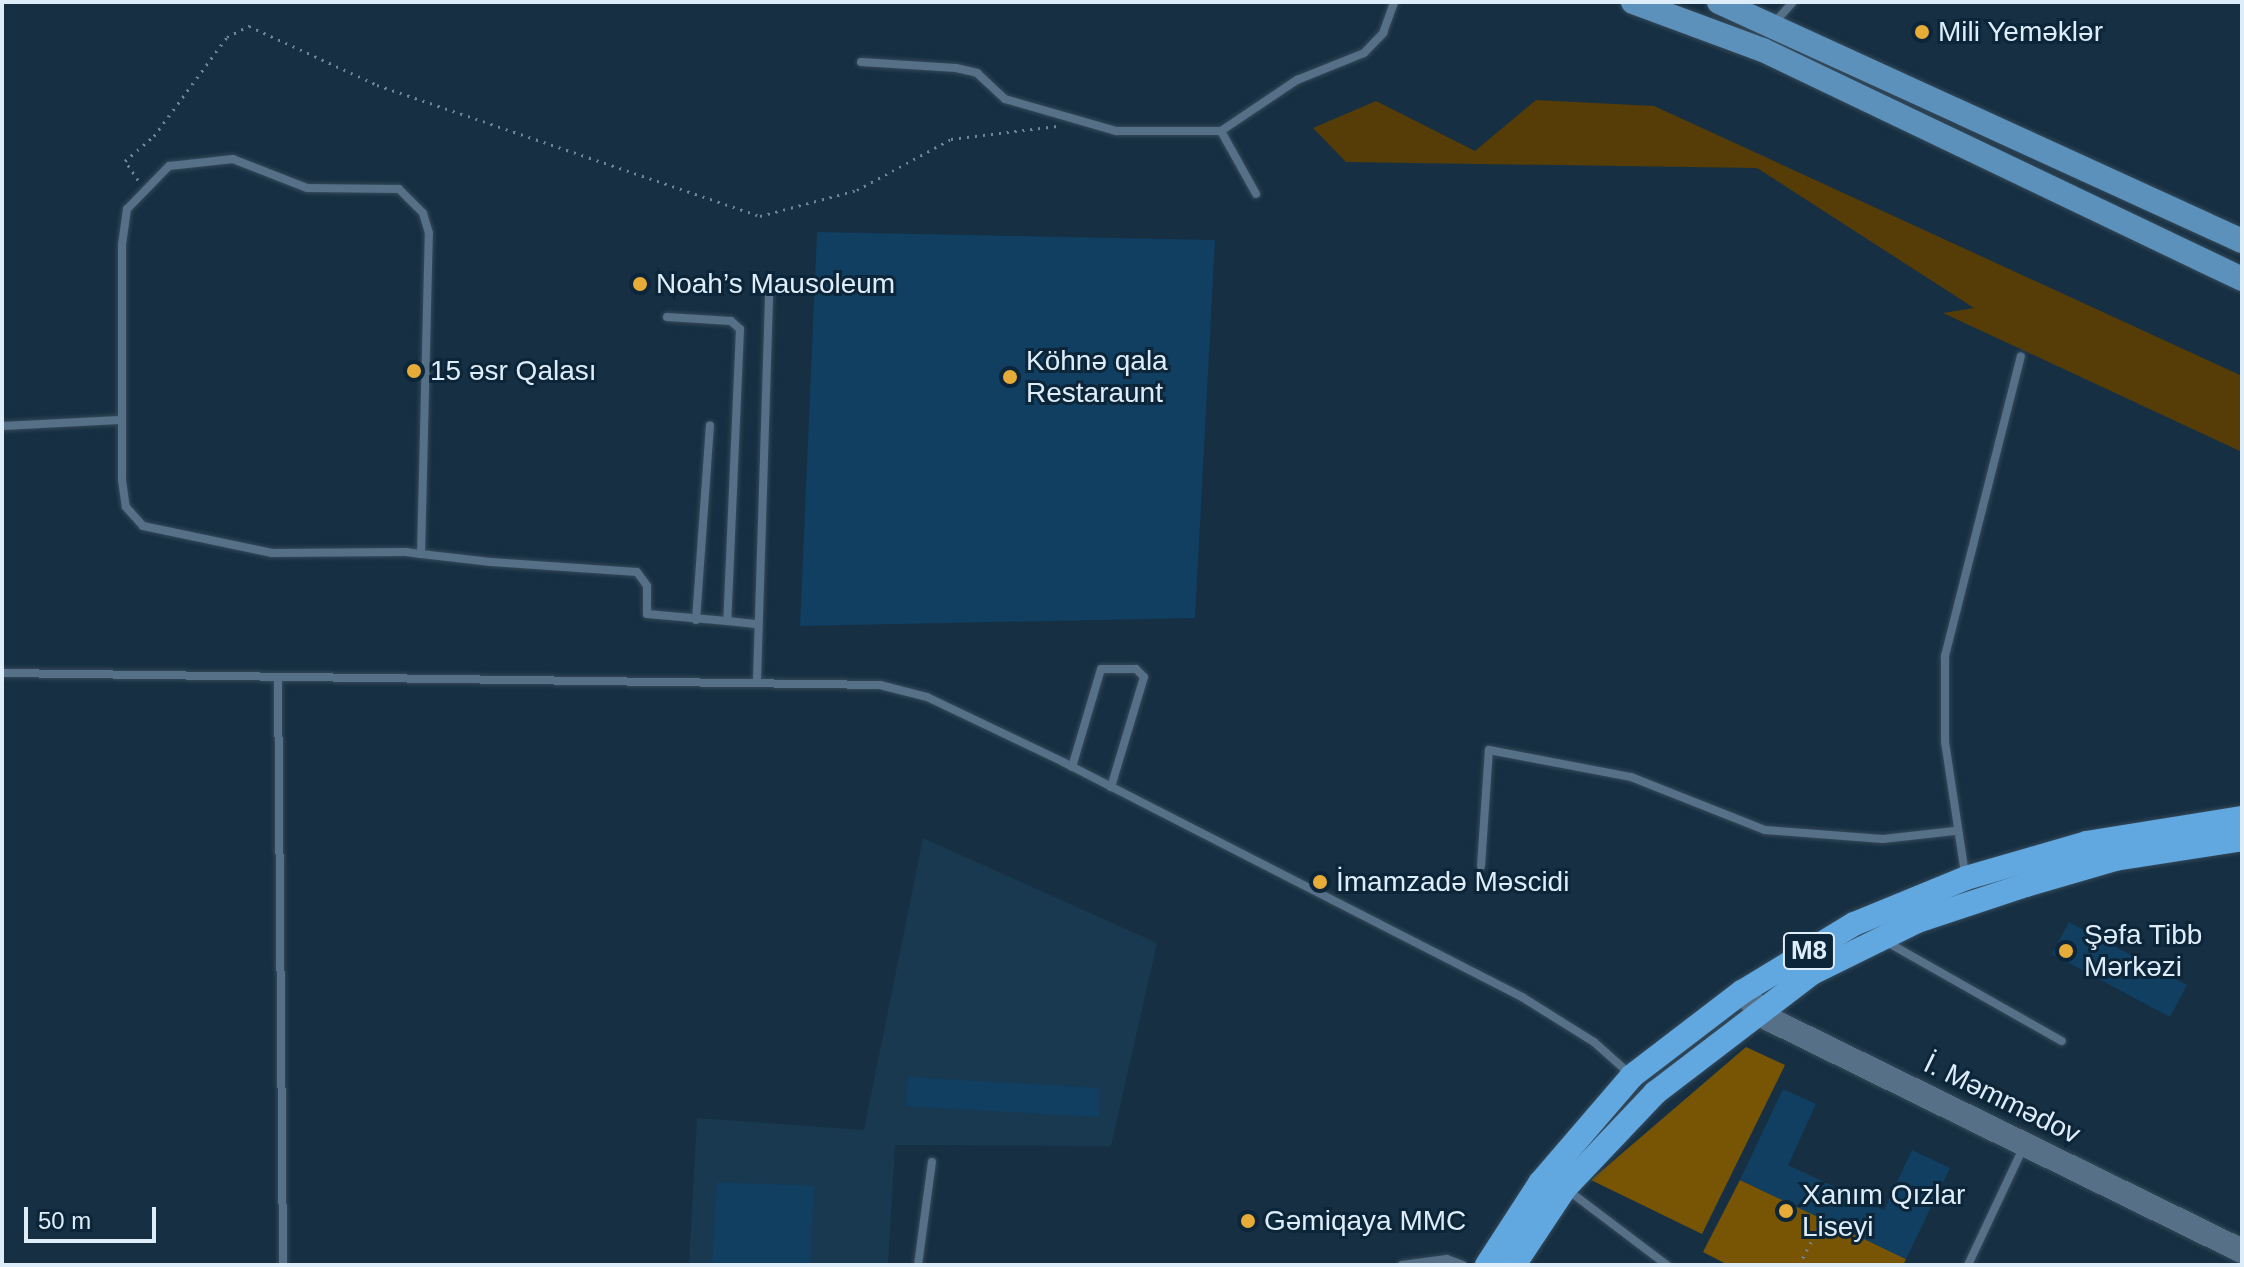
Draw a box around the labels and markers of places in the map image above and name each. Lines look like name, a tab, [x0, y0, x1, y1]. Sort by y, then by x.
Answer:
place label: Mili Yeməklər	[1938, 15, 2103, 49]
marker: Mili Yeməklər	[1913, 23, 1931, 41]
place label: Noah’s Mausoleum	[656, 267, 895, 301]
marker: Noah’s Mausoleum	[631, 275, 649, 293]
place label: Köhnə qala Restaraunt	[1026, 344, 1168, 410]
place label: 15 əsr Qalası	[430, 354, 597, 388]
marker: 15 əsr Qalası	[405, 362, 423, 380]
marker: Köhnə qala Restaraunt	[1001, 368, 1019, 386]
place label: İmamzadə Məscidi	[1336, 865, 1569, 899]
marker: İmamzadə Məscidi	[1311, 873, 1329, 891]
place label: Şəfa Tibb Mərkəzi	[2084, 918, 2203, 984]
marker: Şəfa Tibb Mərkəzi	[2055, 940, 2077, 962]
place label: Xanım Qızlar Liseyi	[1802, 1178, 1965, 1244]
marker: Xanım Qızlar Liseyi	[1777, 1202, 1795, 1220]
place label: Gəmiqaya MMC	[1264, 1204, 1466, 1238]
marker: Gəmiqaya MMC	[1239, 1212, 1257, 1230]

